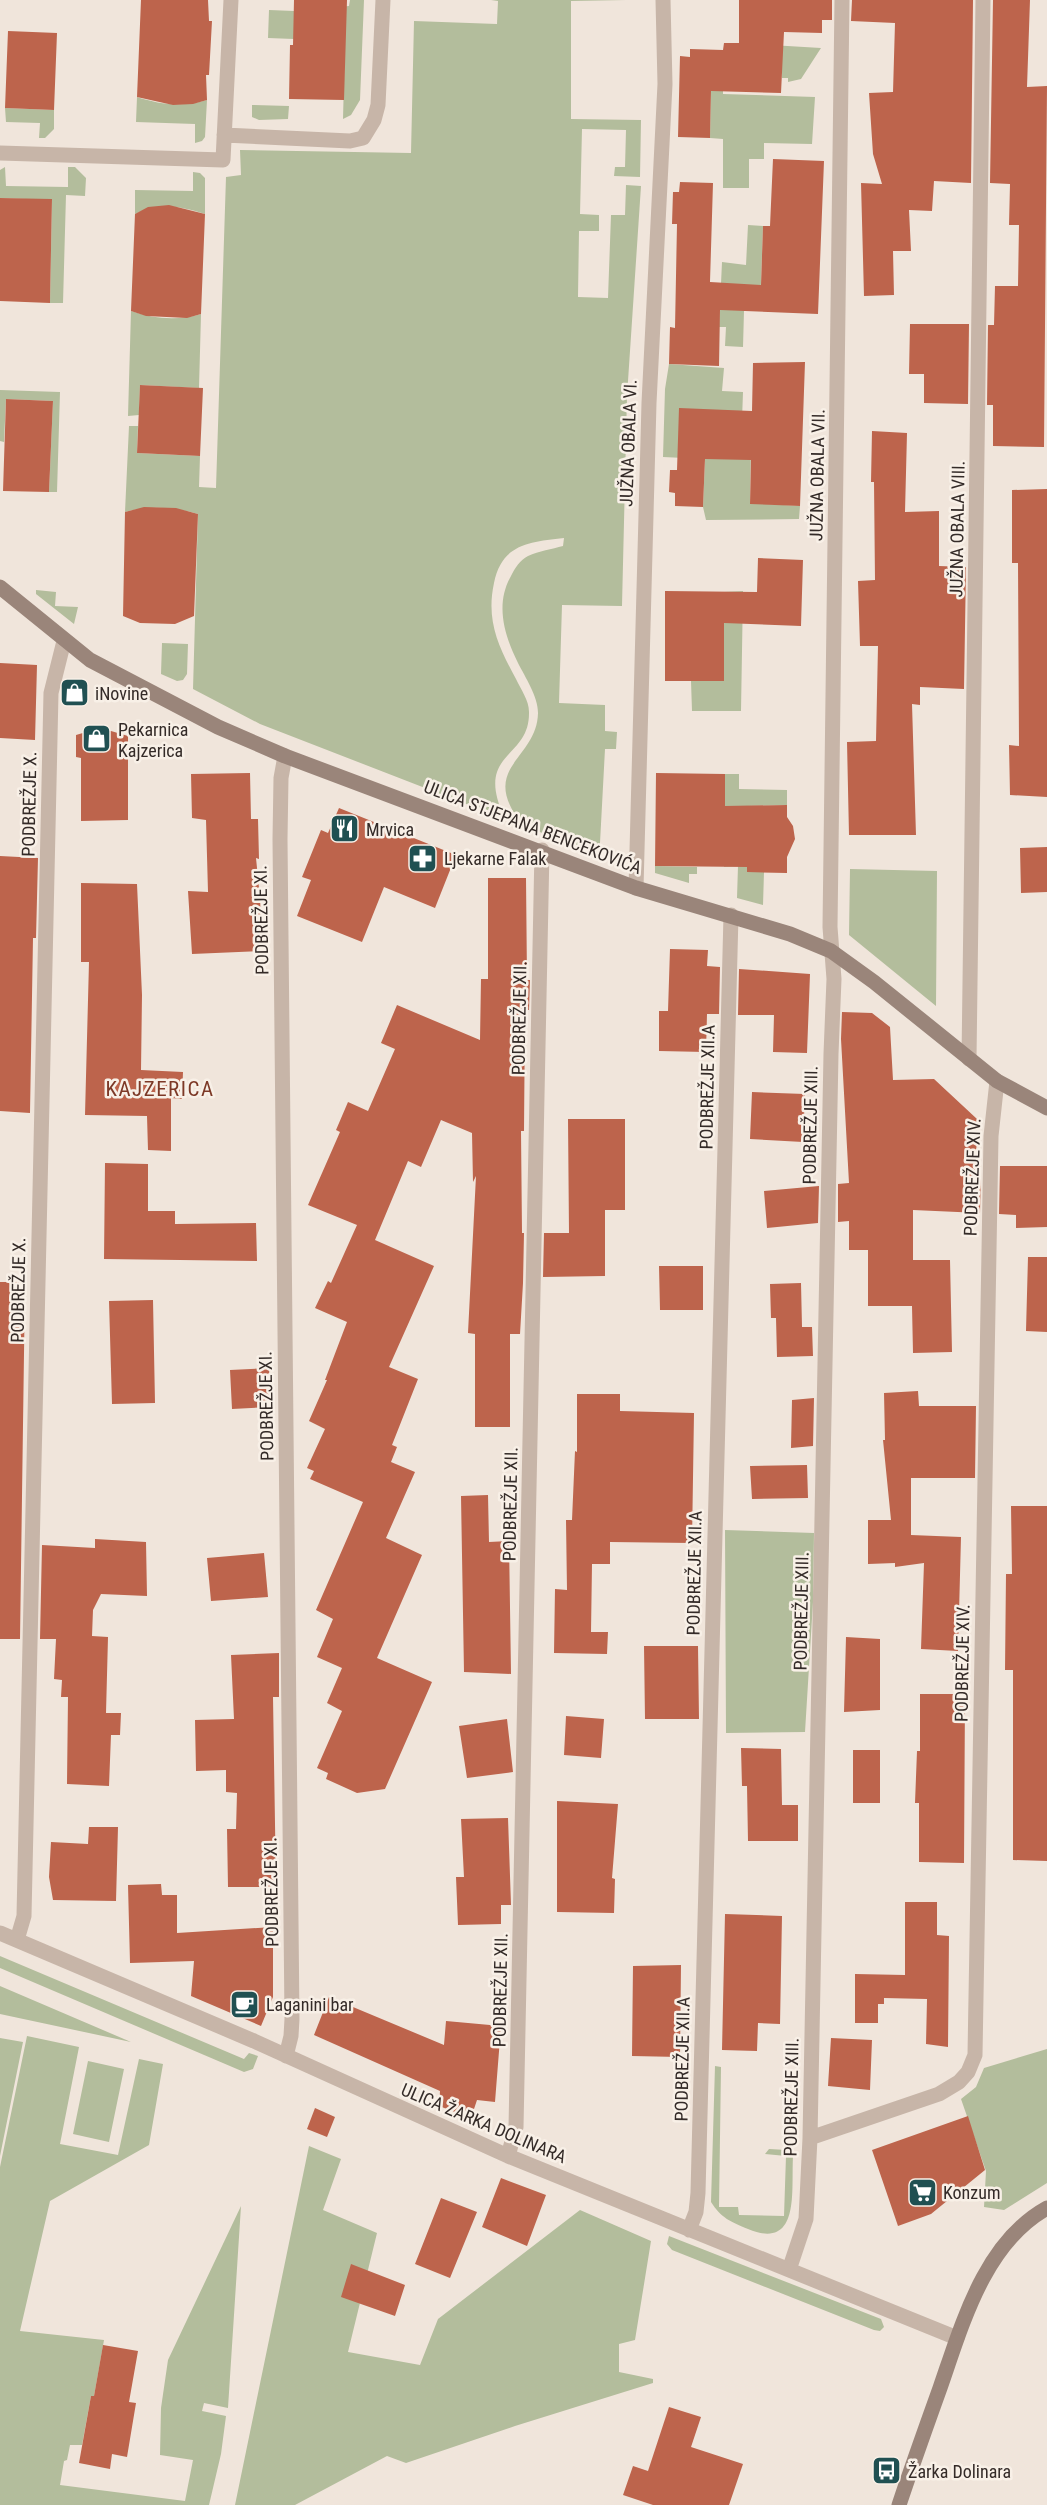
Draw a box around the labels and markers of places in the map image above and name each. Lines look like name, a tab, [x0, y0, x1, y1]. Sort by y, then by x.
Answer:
shop icon: iNovine	[58, 677, 90, 709]
place label: iNovine	[95, 683, 148, 704]
place label: Pekarnica Kajzerica	[118, 719, 188, 761]
shop icon: Pekarnica Kajzerica	[81, 723, 113, 755]
restaurant icon: Mrvica	[329, 813, 361, 845]
place label: Mrvica	[366, 819, 414, 840]
pharmacy icon: Ljekarne Falak	[407, 842, 439, 874]
place label: Ljekarne Falak	[444, 848, 546, 869]
cafe icon: Laganini bar	[229, 1988, 261, 2020]
place label: Laganini bar	[266, 1994, 354, 2015]
supermarket icon: Konzum	[906, 2176, 938, 2208]
place label: Konzum	[943, 2182, 1001, 2203]
bus stop icon: Žarka Dolinara	[871, 2455, 903, 2487]
place label: Žarka Dolinara	[908, 2461, 1011, 2482]

